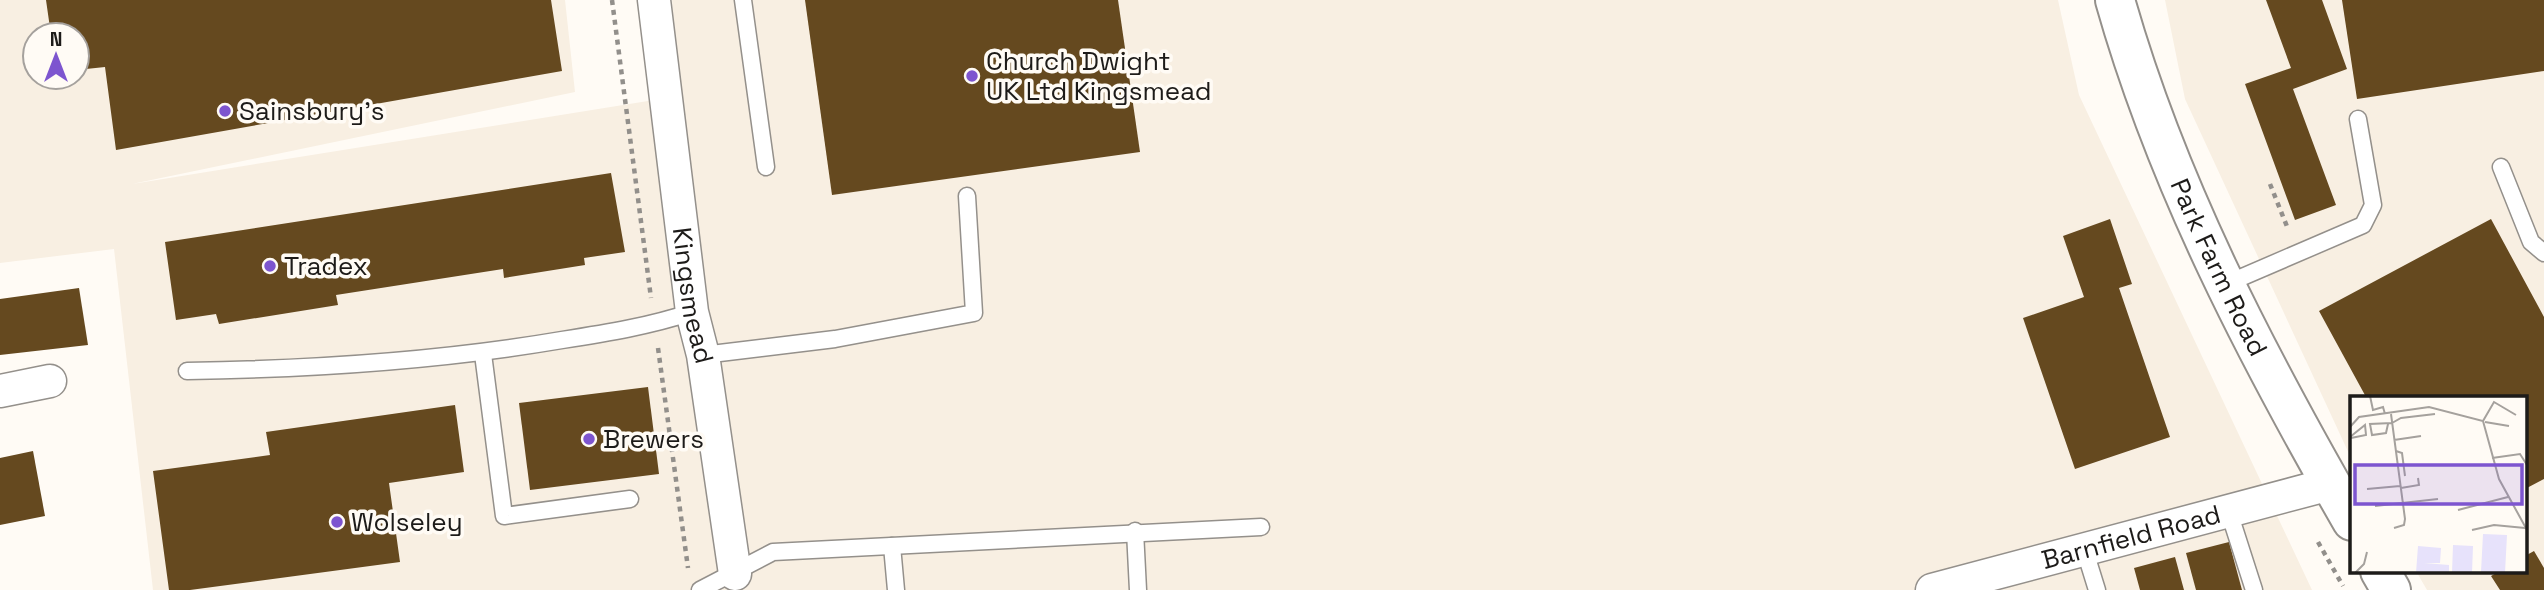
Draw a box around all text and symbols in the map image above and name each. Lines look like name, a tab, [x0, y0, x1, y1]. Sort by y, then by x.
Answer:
north arrow	[21, 21, 91, 91]
text: N	[50, 27, 62, 52]
place label: Church Dwight UK Ltd Kingsmead	[986, 44, 1212, 108]
marker: Church Dwight UK Ltd Kingsmead	[964, 68, 980, 84]
place label: Sainsbury's	[239, 94, 384, 128]
marker: Sainsbury's	[217, 103, 233, 119]
street label: Park Farm Road	[2163, 173, 2275, 362]
street label: Kingsmead	[665, 225, 721, 367]
place label: Tradex	[284, 249, 368, 283]
marker: Tradex	[262, 258, 278, 274]
inset map	[2350, 396, 2526, 572]
place label: Brewers	[603, 422, 704, 456]
marker: Brewers	[581, 431, 597, 447]
street label: Barnfield Road	[2038, 497, 2224, 577]
place label: Wolseley	[351, 505, 463, 539]
marker: Wolseley	[329, 514, 345, 530]

